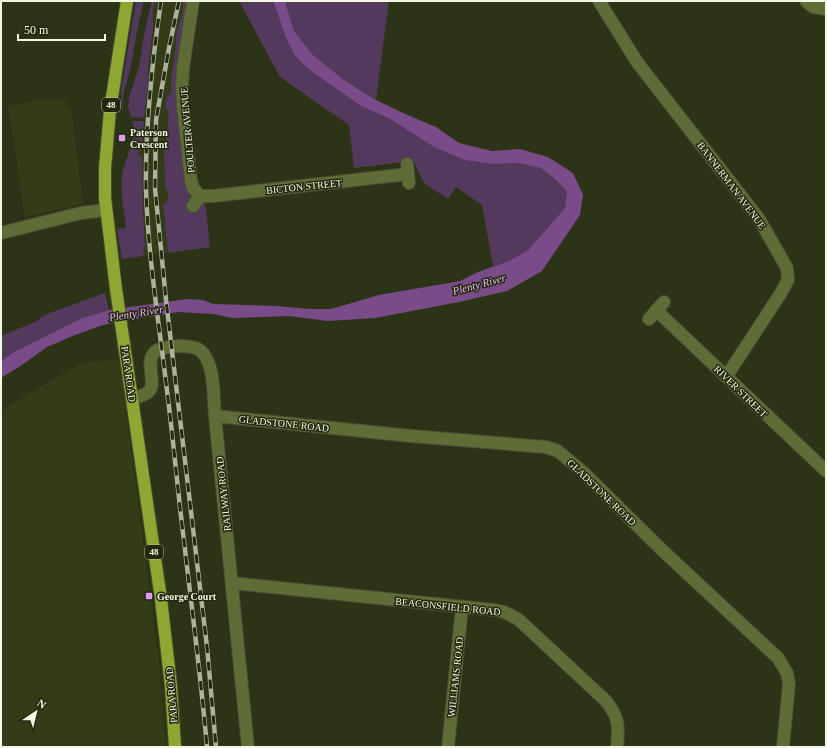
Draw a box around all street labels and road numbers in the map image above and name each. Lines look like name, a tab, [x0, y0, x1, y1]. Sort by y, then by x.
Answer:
street label: POULTER AVENUE	[178, 87, 197, 173]
road number: 48	[102, 98, 120, 112]
street label: BANNERMAN AVENUE	[695, 140, 768, 231]
street label: BICTON STREET	[266, 177, 343, 196]
street label: PARA ROAD	[119, 346, 138, 403]
street label: RIVER STREET	[712, 363, 769, 419]
street label: GLADSTONE ROAD	[238, 413, 330, 434]
street label: RAILWAY ROAD	[214, 456, 233, 532]
street label: GLADSTONE ROAD	[565, 457, 638, 528]
road number: 48	[145, 545, 163, 559]
street label: BEACONSFIELD ROAD	[395, 595, 501, 617]
street label: WILLIAMS ROAD	[446, 636, 465, 718]
street label: PARA ROAD	[164, 667, 179, 723]

